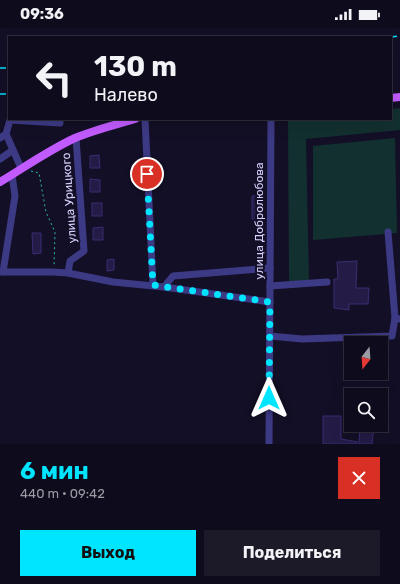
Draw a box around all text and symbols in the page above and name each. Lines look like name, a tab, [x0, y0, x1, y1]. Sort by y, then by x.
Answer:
text: 09:36	[20, 5, 64, 23]
text: 130 m	[94, 50, 177, 83]
icon: left	[28, 52, 80, 104]
text: Налево	[94, 84, 158, 106]
street label: улица Урицкого	[59, 152, 79, 244]
pin	[130, 157, 164, 191]
street label: улица Добролюбова	[252, 162, 266, 280]
icon: arrive	[136, 163, 158, 185]
north arrow	[344, 336, 388, 380]
map controls	[344, 336, 388, 432]
position arrow	[248, 377, 290, 419]
button: search	[344, 388, 388, 432]
text: 6 мин	[20, 457, 89, 485]
button: close	[338, 457, 380, 499]
text: 440 m · 09:42	[20, 486, 105, 501]
button: Выход	[20, 530, 196, 576]
button: Поделиться	[204, 530, 380, 576]

